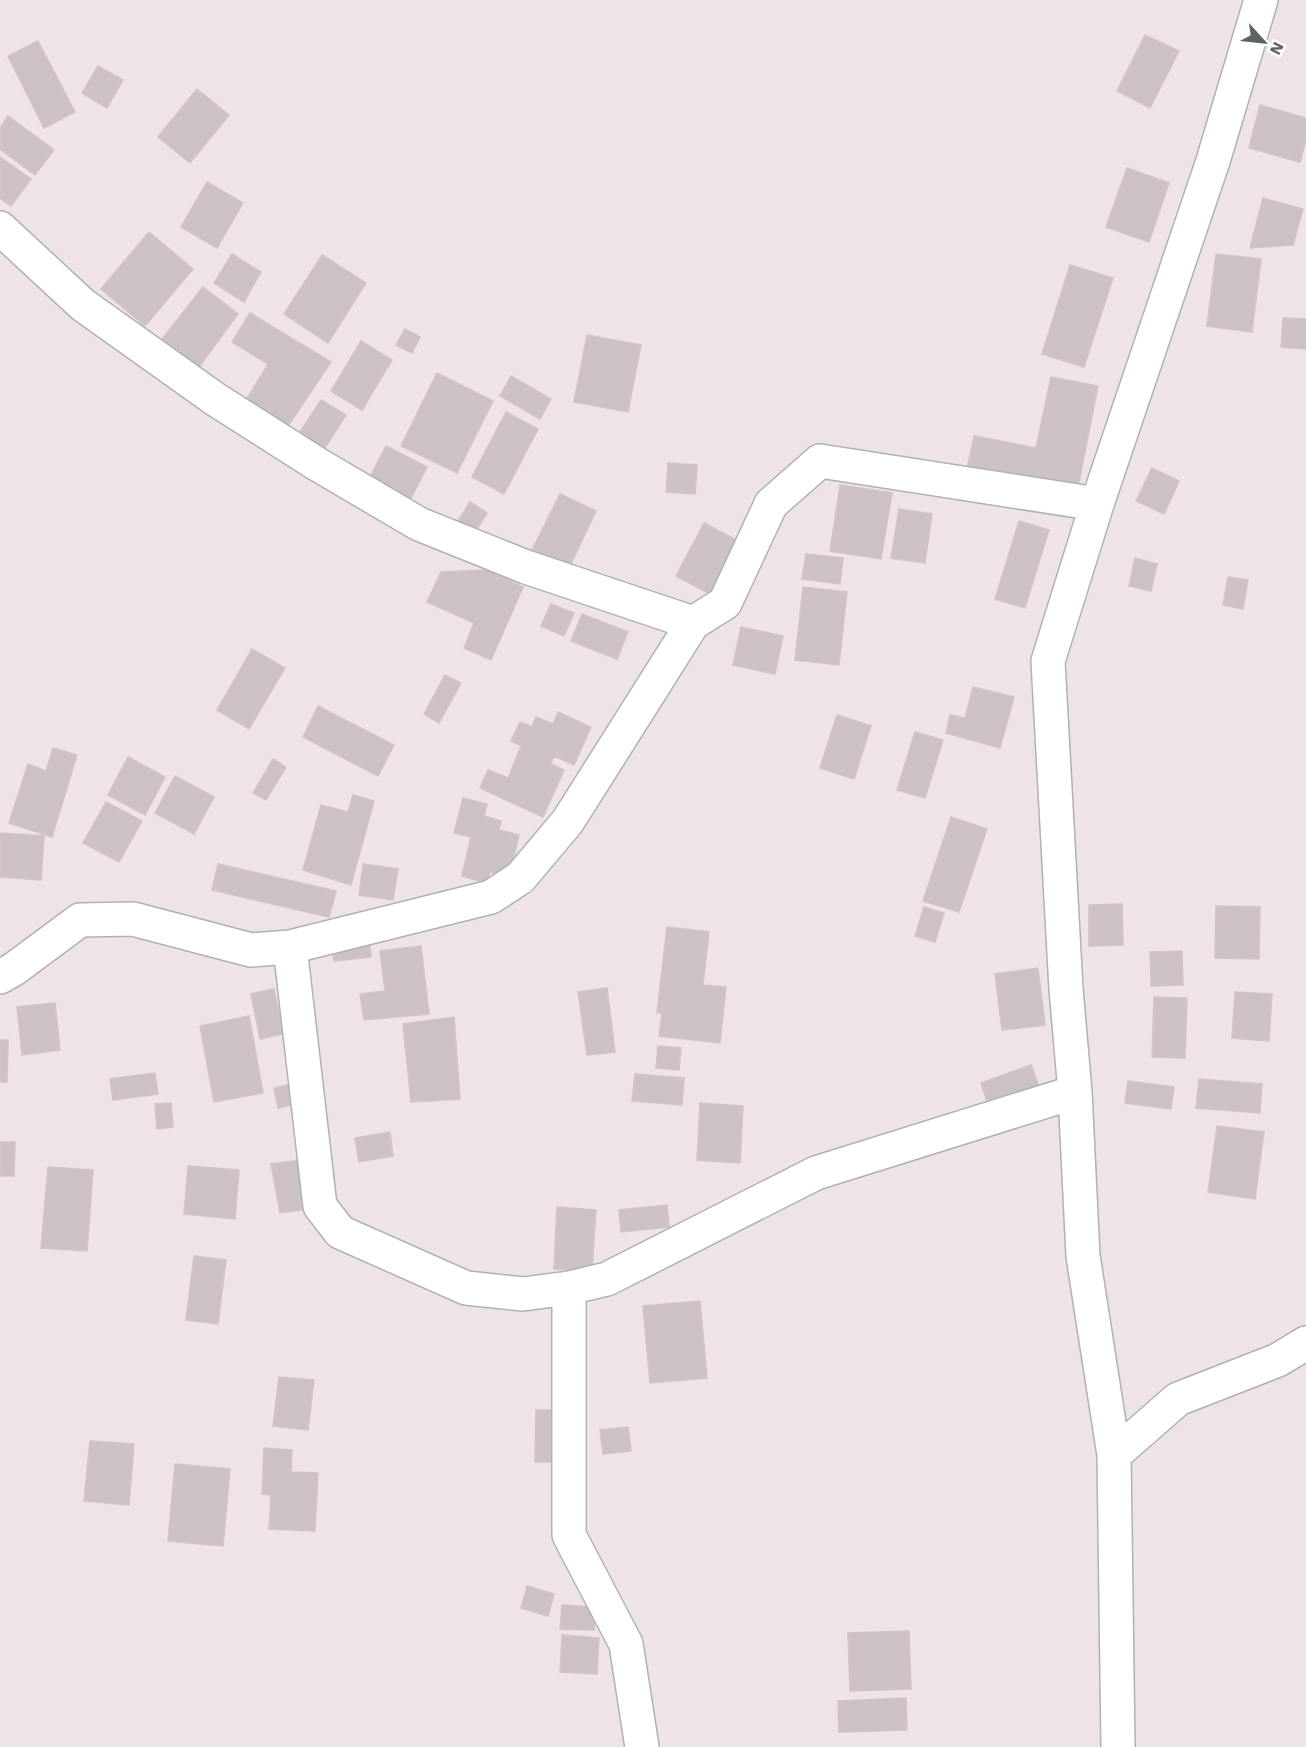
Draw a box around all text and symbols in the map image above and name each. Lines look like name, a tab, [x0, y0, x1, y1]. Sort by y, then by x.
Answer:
north arrow	[1234, 12, 1294, 72]
text: N	[1266, 39, 1288, 58]

